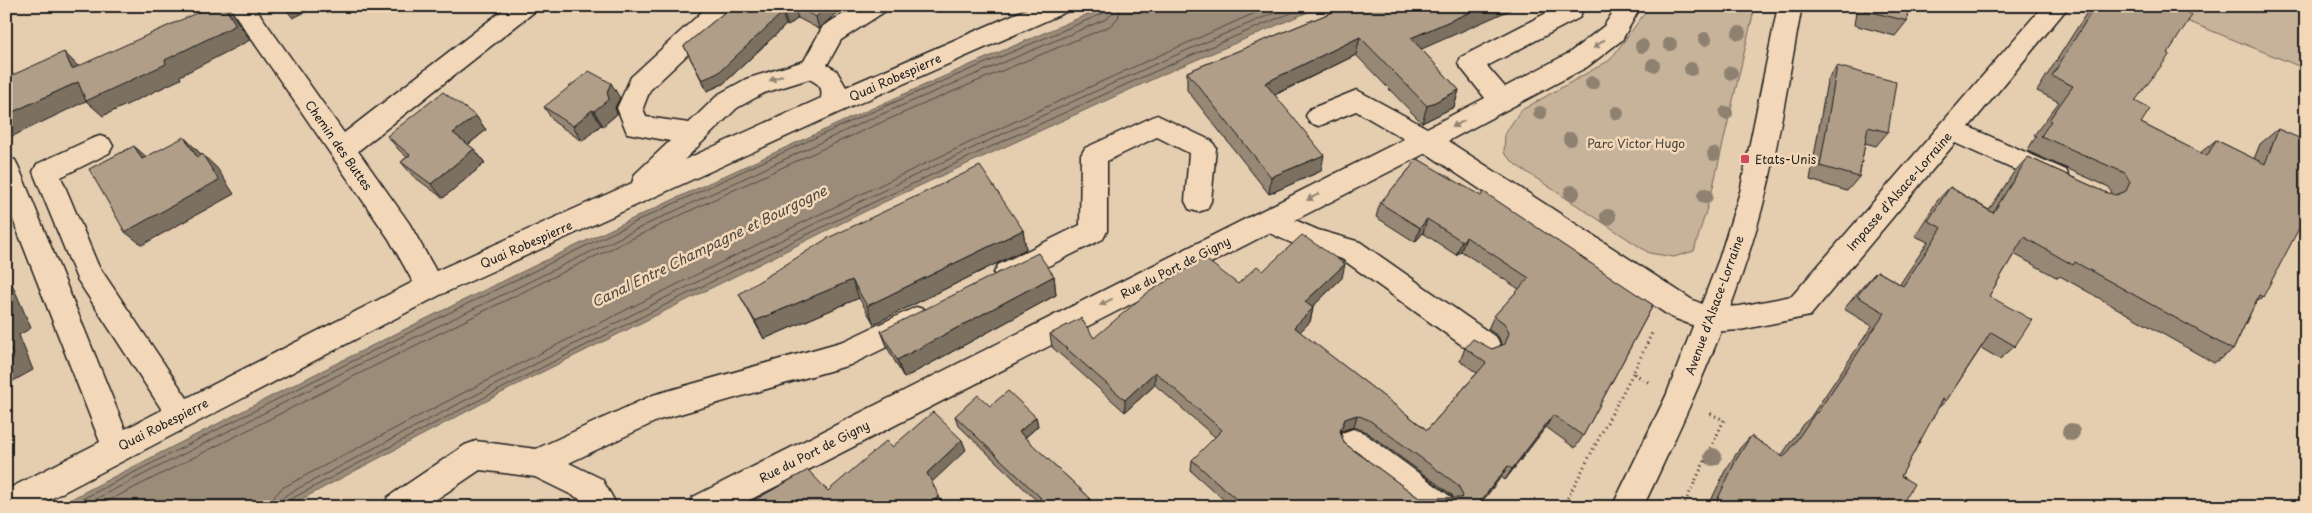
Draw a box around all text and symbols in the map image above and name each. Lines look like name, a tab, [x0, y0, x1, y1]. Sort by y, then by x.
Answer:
one-way arrow	[1593, 38, 1606, 49]
street label: Quai Robespierre	[846, 49, 944, 105]
one-way arrow	[768, 74, 783, 82]
street label: Chemin des Buttes	[301, 96, 377, 194]
one-way arrow	[1451, 120, 1465, 128]
street label: Impasse d'Alsace-Lorraine	[1842, 127, 1956, 254]
park label: Parc Victor Hugo	[1587, 134, 1685, 152]
place label: Etats-Unis	[1755, 150, 1817, 168]
marker: Etats-Unis	[1739, 153, 1751, 165]
water label: Canal Entre Champagne et Bourgogne	[588, 179, 831, 312]
one-way arrow	[1306, 193, 1320, 201]
street label: Quai Robespierre	[477, 216, 575, 272]
street label: Rue du Port de Gigny	[1117, 231, 1233, 303]
street label: Avenue d'Alsace-Lorraine	[1680, 232, 1748, 377]
one-way arrow	[1099, 298, 1113, 306]
street label: Quai Robespierre	[115, 394, 211, 454]
street label: Rue du Port de Gigny	[756, 415, 872, 487]

